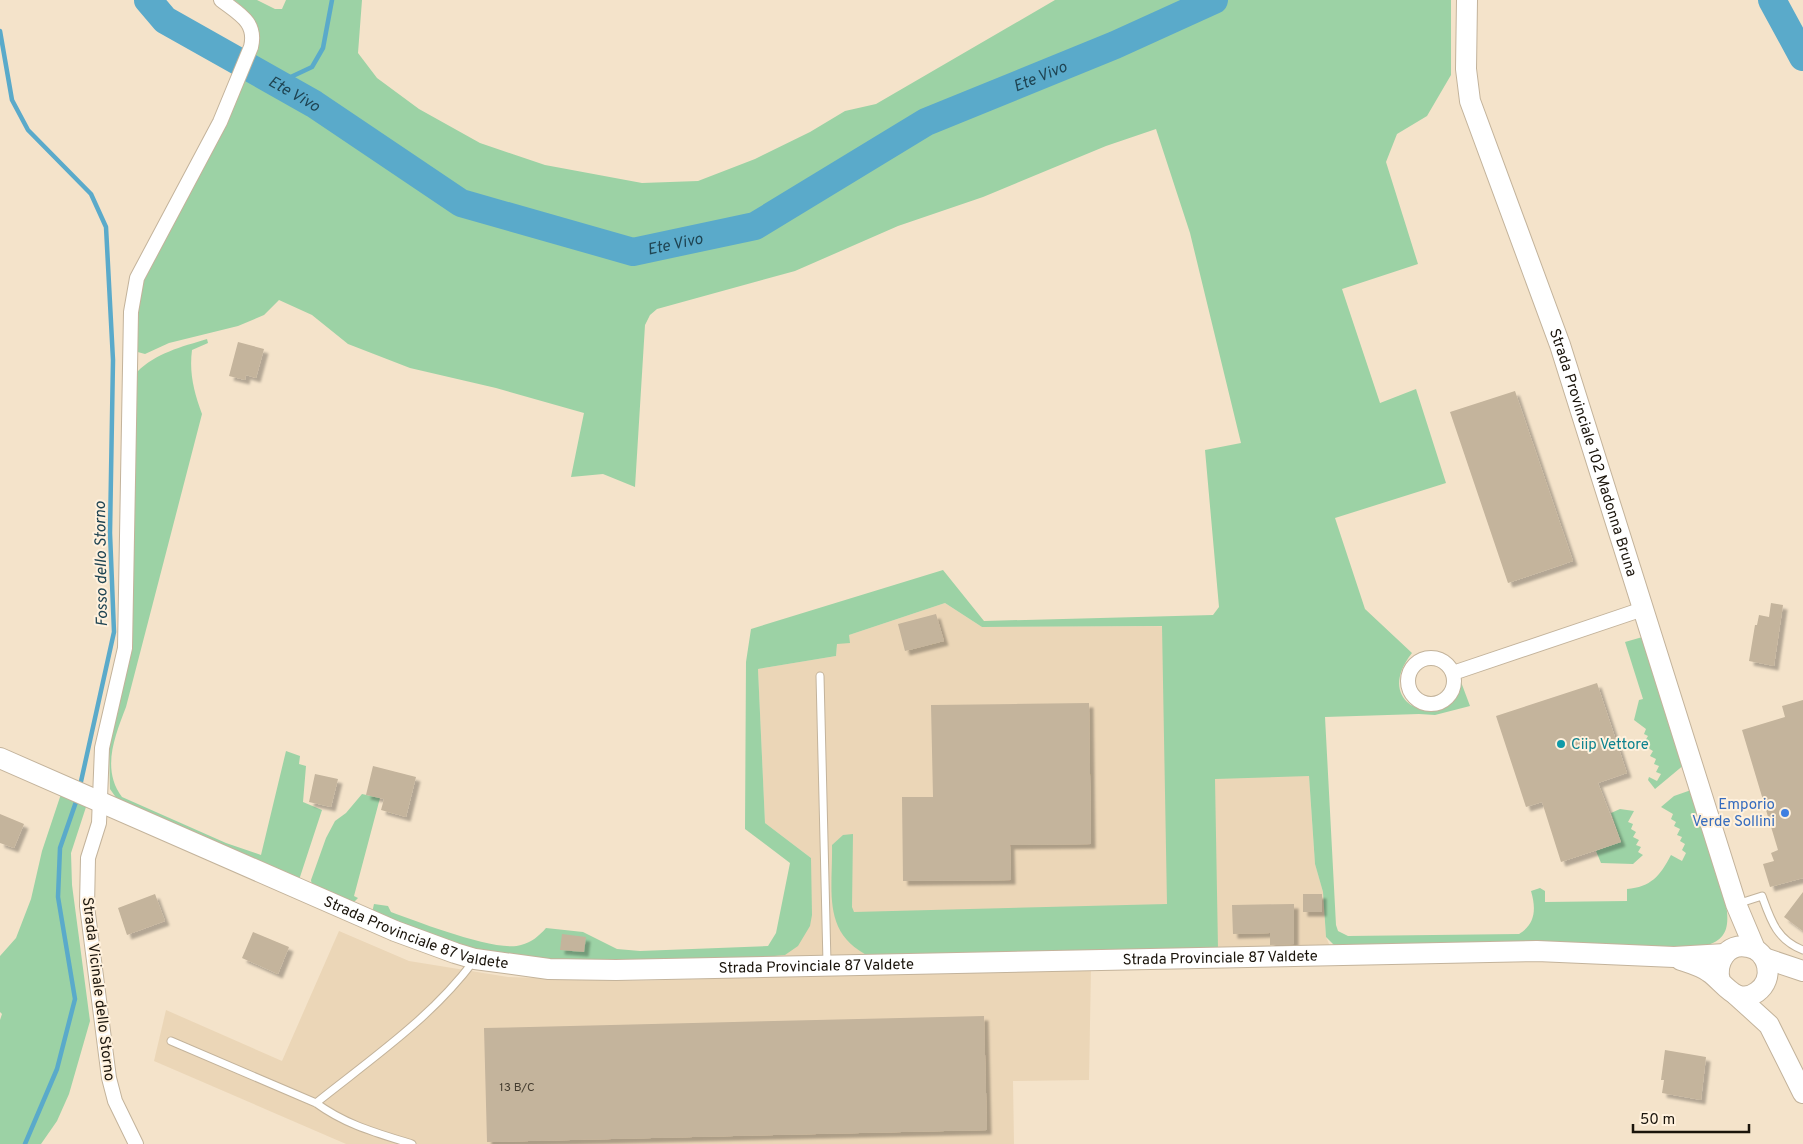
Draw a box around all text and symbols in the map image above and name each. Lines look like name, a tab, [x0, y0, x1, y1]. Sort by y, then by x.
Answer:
water label: Ete Vivo	[1011, 58, 1071, 97]
water label: Ete Vivo	[264, 72, 324, 117]
water label: Ete Vivo	[646, 229, 705, 261]
street label: Strada Provinciale 102 Madonna Bruna	[1544, 326, 1640, 579]
water label: Fosso dello Storno	[91, 501, 113, 627]
place label: Ciip Vettore	[1571, 736, 1649, 755]
marker: Ciip Vettore	[1555, 738, 1567, 750]
place label: Emporio Verde Sollini	[1692, 796, 1775, 832]
marker: Emporio Verde Sollini	[1779, 807, 1791, 819]
street label: Strada Provinciale 87 Valdete	[320, 893, 509, 974]
street label: Strada Vicinale dello Storno	[77, 896, 118, 1082]
street label: Strada Provinciale 87 Valdete	[1122, 948, 1318, 971]
street label: Strada Provinciale 87 Valdete	[718, 956, 914, 979]
house number: 13 B/C	[499, 1080, 535, 1096]
scale bar	[1633, 1102, 1749, 1134]
text: 50 m	[1640, 1111, 1675, 1130]

